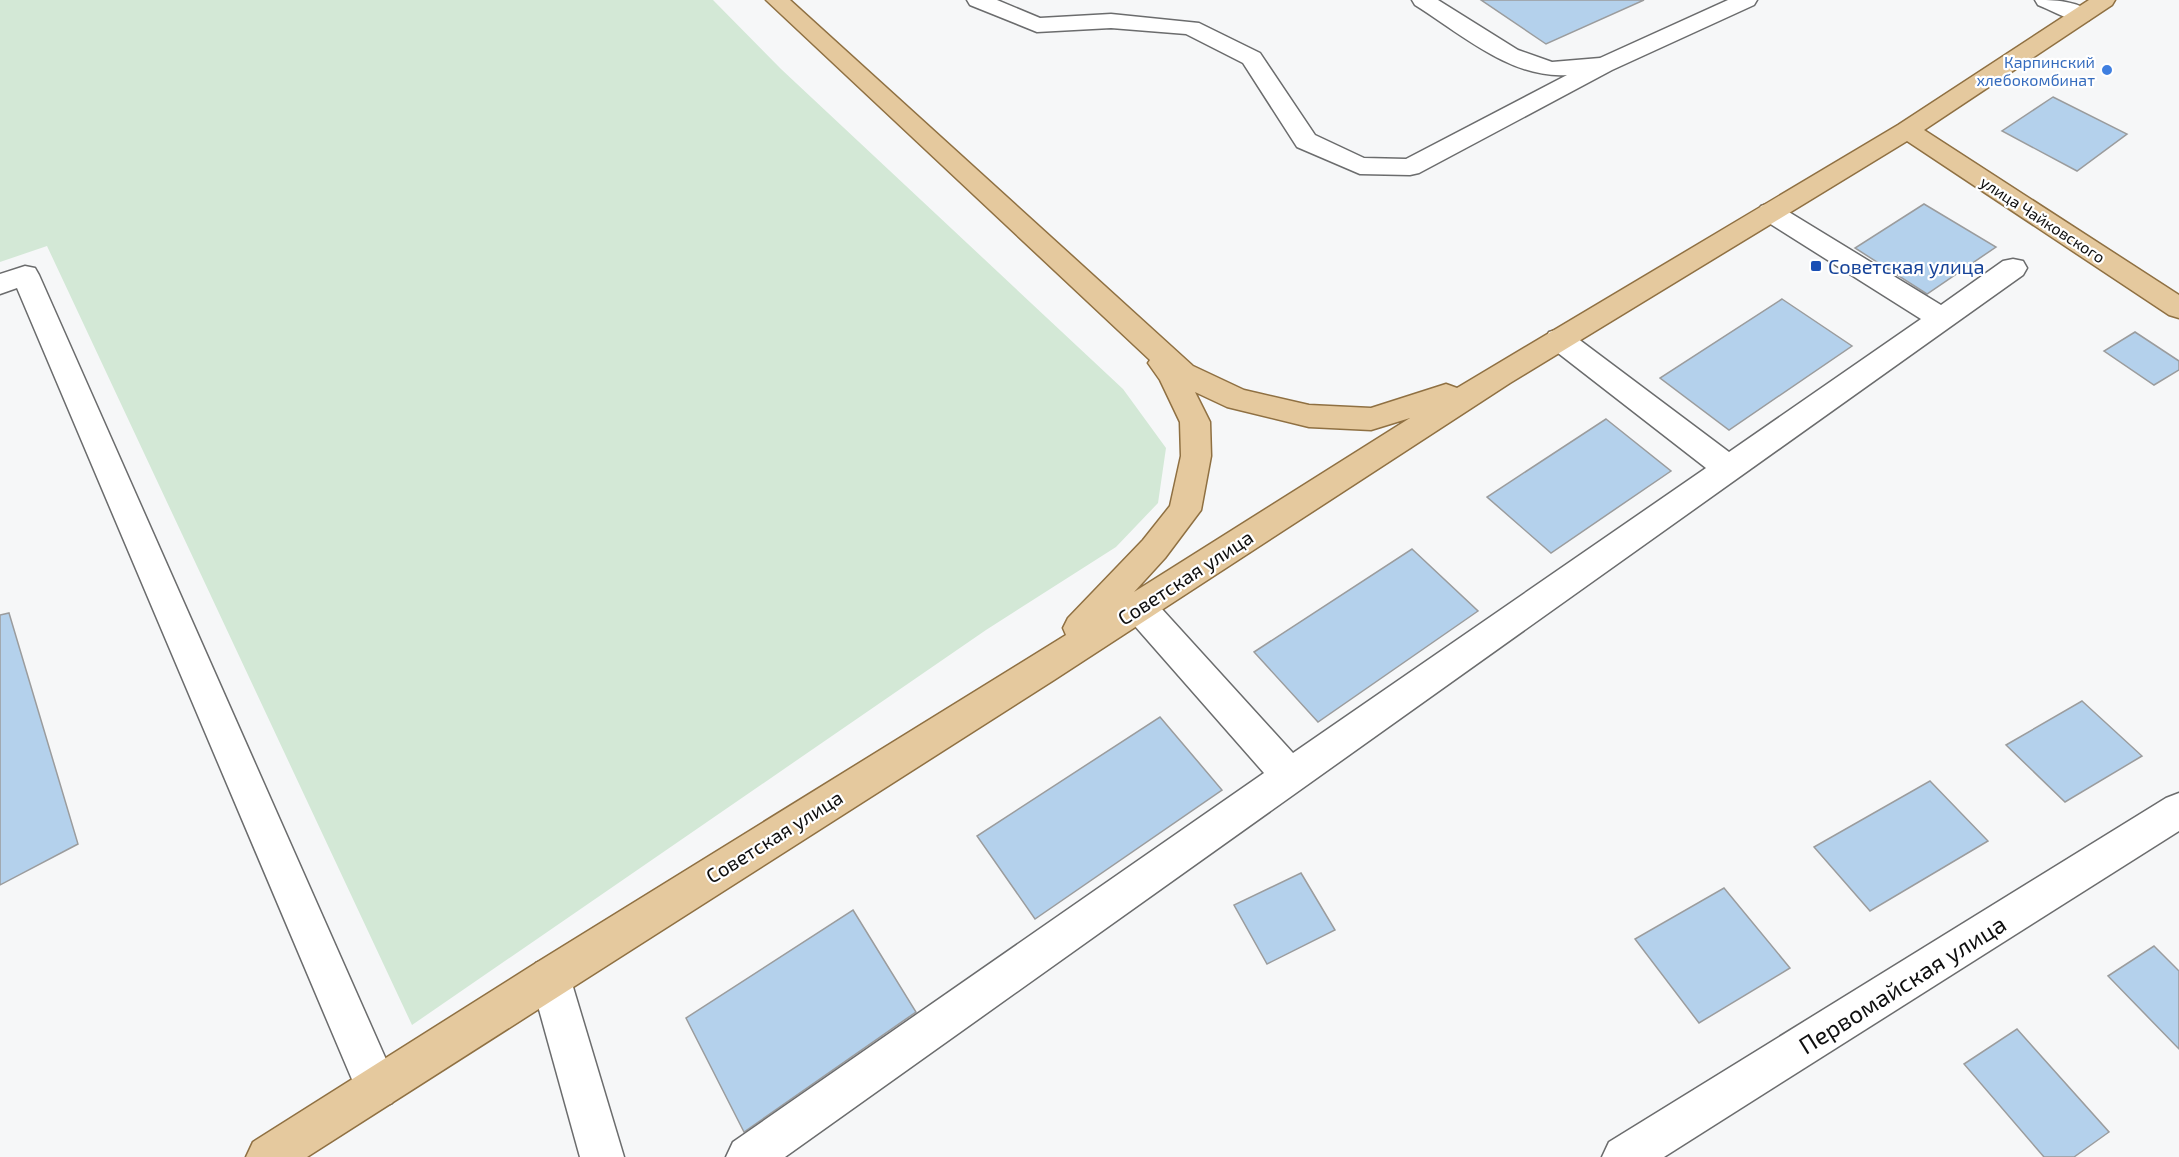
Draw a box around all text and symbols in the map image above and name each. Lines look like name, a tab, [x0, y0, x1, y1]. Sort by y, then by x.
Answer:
place label: Карпинский хлебокомбинат	[1976, 52, 2095, 89]
marker: Карпинский хлебокомбинат	[2100, 63, 2114, 77]
street label: улица Чайковского	[1977, 172, 2109, 267]
place label: Советская улица	[1828, 254, 1985, 279]
marker: Советская улица	[1809, 259, 1823, 273]
street label: Советская улица	[1113, 524, 1258, 631]
street label: Советская улица	[701, 784, 847, 889]
street label: Первомайская улица	[1793, 908, 2011, 1060]

